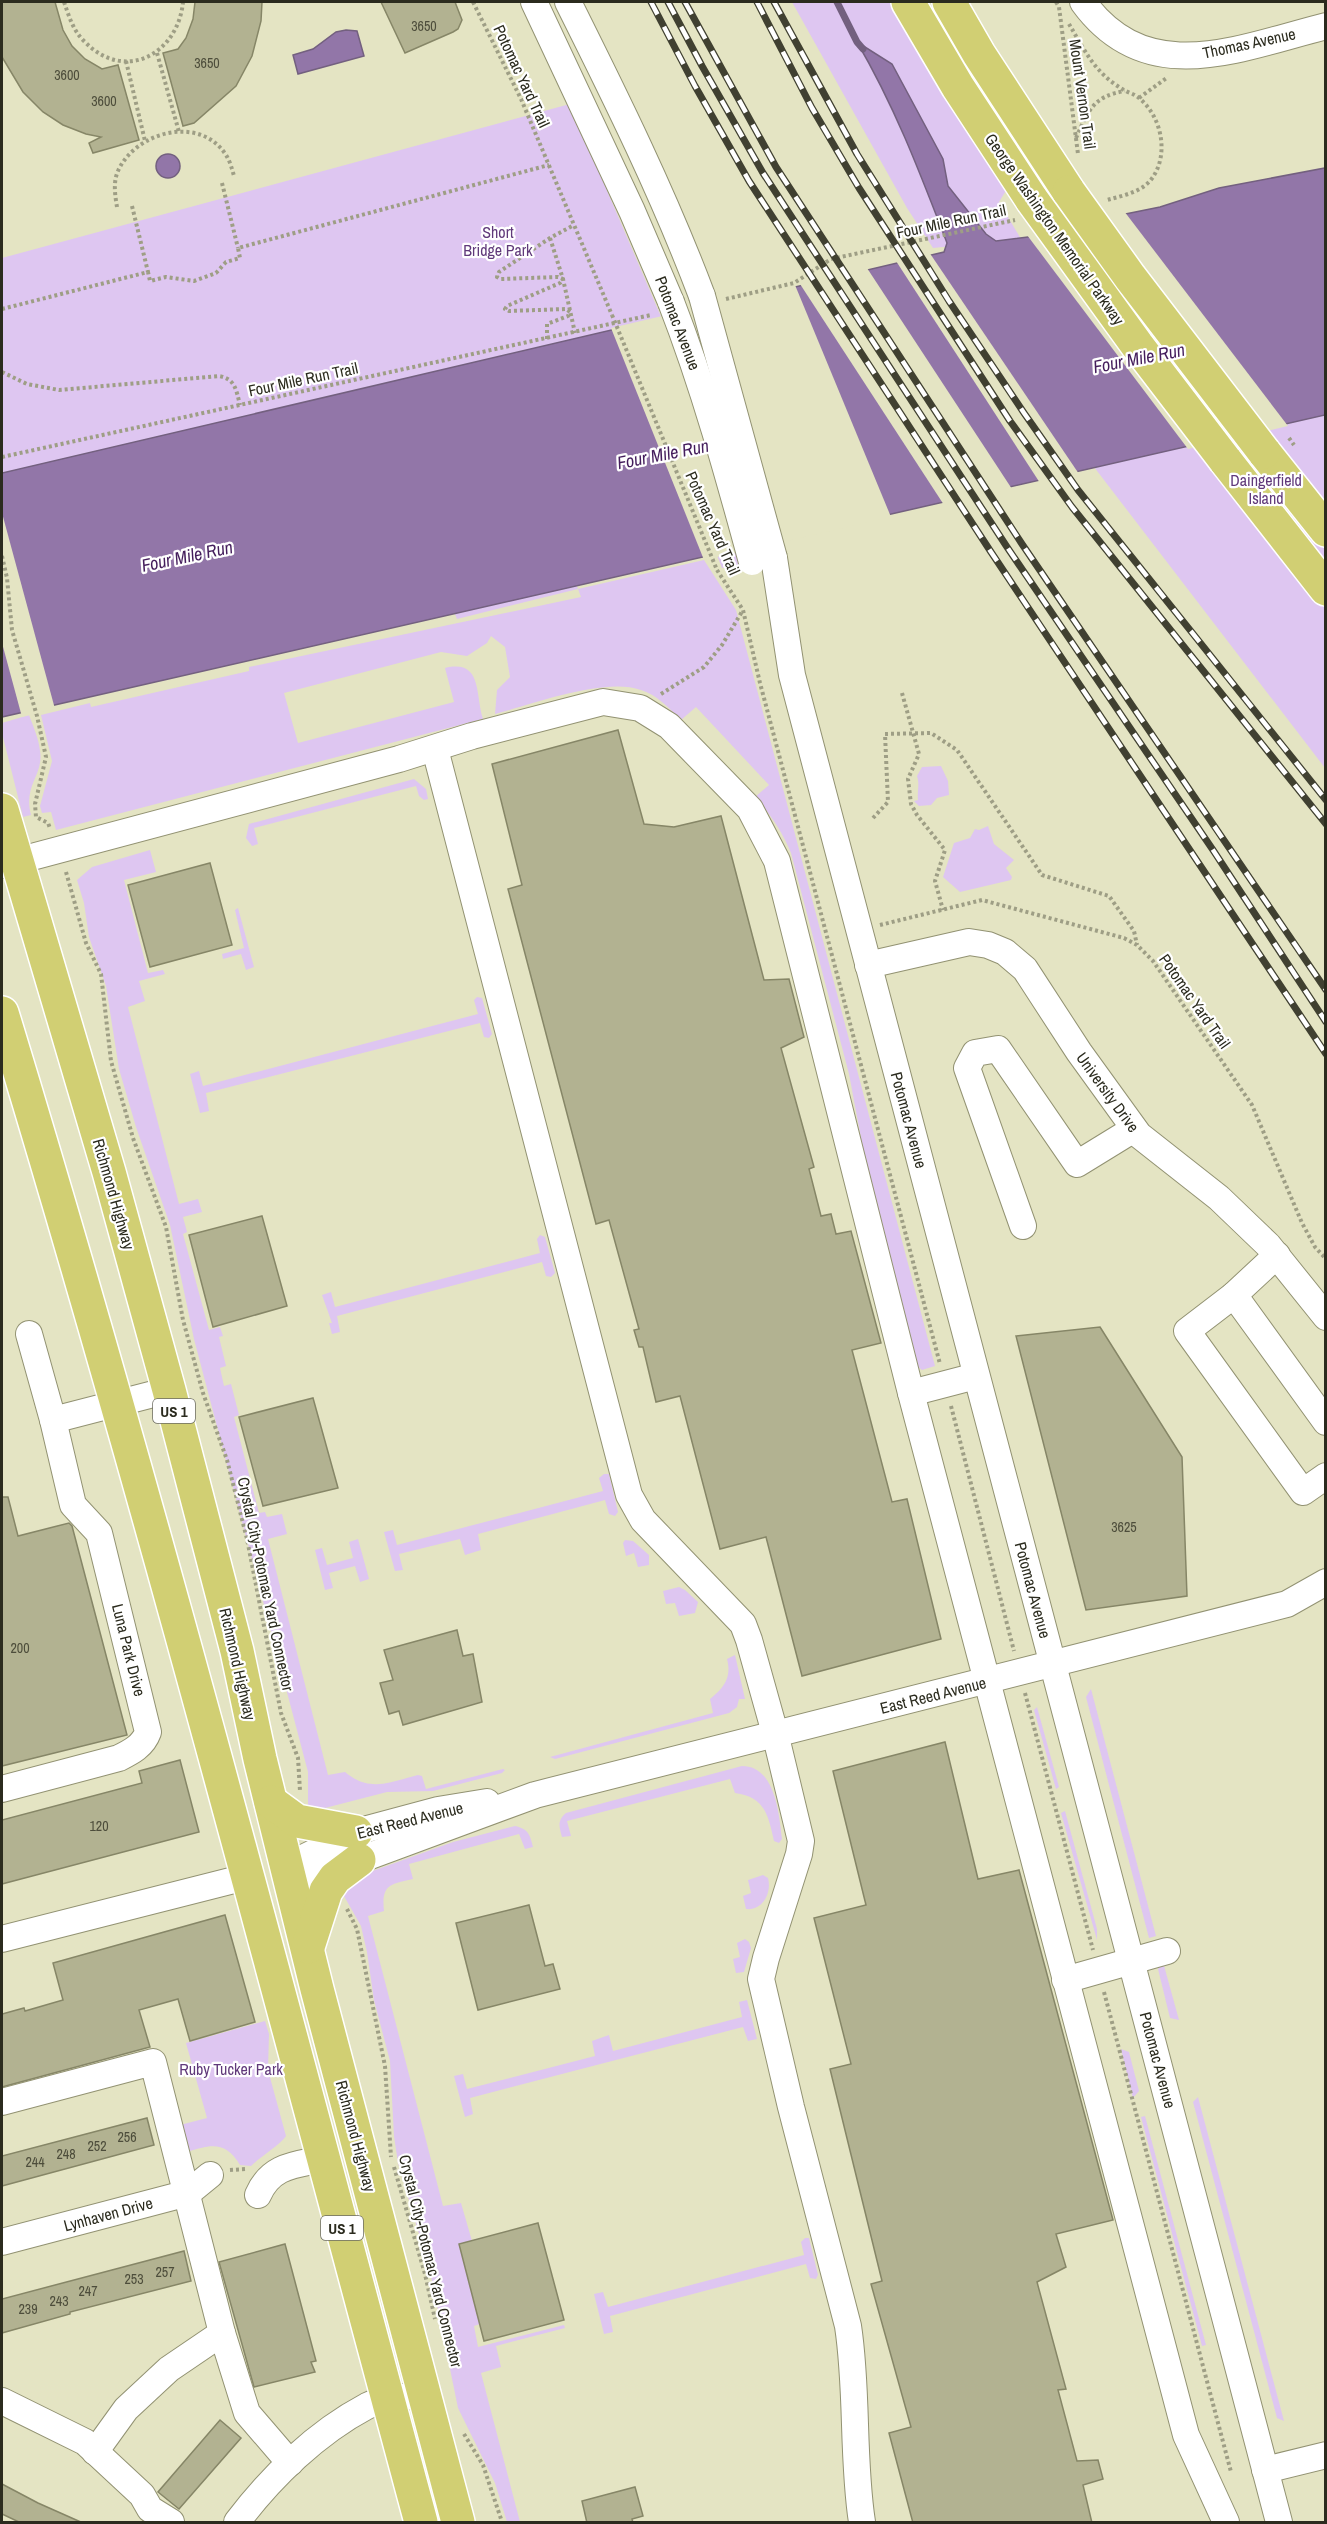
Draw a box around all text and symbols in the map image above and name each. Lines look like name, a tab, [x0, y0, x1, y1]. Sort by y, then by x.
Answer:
house number: 3650	[411, 17, 437, 35]
street label: Potomac Yard Trail	[489, 21, 555, 131]
street label: Thomas Avenue	[1200, 22, 1298, 64]
street label: Mount Vernon Trail	[1064, 38, 1102, 151]
house number: 3650	[194, 54, 220, 72]
house number: 3600	[54, 66, 80, 84]
house number: 3600	[91, 92, 117, 110]
street label: George Washington Memorial Parkway	[980, 129, 1130, 330]
street label: Four Mile Run Trail	[894, 199, 1008, 243]
park label: Short Bridge Park	[463, 221, 533, 261]
street label: Potomac Avenue	[650, 273, 706, 373]
water label: Four Mile Run	[1091, 337, 1187, 379]
street label: Four Mile Run Trail	[246, 357, 360, 401]
water label: Four Mile Run	[615, 433, 711, 475]
street label: Potomac Yard Trail	[680, 468, 746, 578]
park label: Daingerfield Island	[1230, 469, 1302, 509]
water label: Four Mile Run	[139, 534, 235, 578]
street label: Potomac Yard Trail	[1154, 949, 1236, 1053]
street label: University Drive	[1071, 1047, 1145, 1137]
street label: Potomac Avenue	[886, 1069, 932, 1171]
street label: Richmond Highway	[88, 1136, 140, 1252]
road number: US 1	[153, 1399, 195, 1423]
street label: Crystal City-Potomac Yard Connector	[233, 1475, 300, 1694]
house number: 3625	[1111, 1518, 1137, 1536]
street label: Potomac Avenue	[1010, 1539, 1056, 1641]
street label: Luna Park Drive	[107, 1601, 151, 1699]
street label: Richmond Highway	[214, 1606, 262, 1723]
house number: 200	[10, 1639, 30, 1657]
street label: East Reed Avenue	[878, 1671, 988, 1719]
street label: East Reed Avenue	[355, 1796, 465, 1844]
house number: 120	[89, 1817, 109, 1835]
street label: Potomac Avenue	[1135, 2009, 1181, 2111]
park label: Ruby Tucker Park	[179, 2058, 283, 2080]
street label: Richmond Highway	[331, 2078, 382, 2195]
house number: 256	[117, 2128, 137, 2146]
house number: 252	[87, 2137, 107, 2155]
house number: 248	[56, 2145, 76, 2163]
street label: Crystal City-Potomac Yard Connector	[394, 2152, 468, 2370]
house number: 244	[25, 2153, 45, 2171]
street label: Lynhaven Drive	[61, 2192, 155, 2236]
road number: US 1	[321, 2216, 363, 2240]
house number: 257	[155, 2263, 175, 2281]
house number: 253	[124, 2270, 144, 2288]
house number: 247	[78, 2282, 98, 2300]
house number: 243	[49, 2292, 69, 2310]
house number: 239	[18, 2300, 38, 2318]

